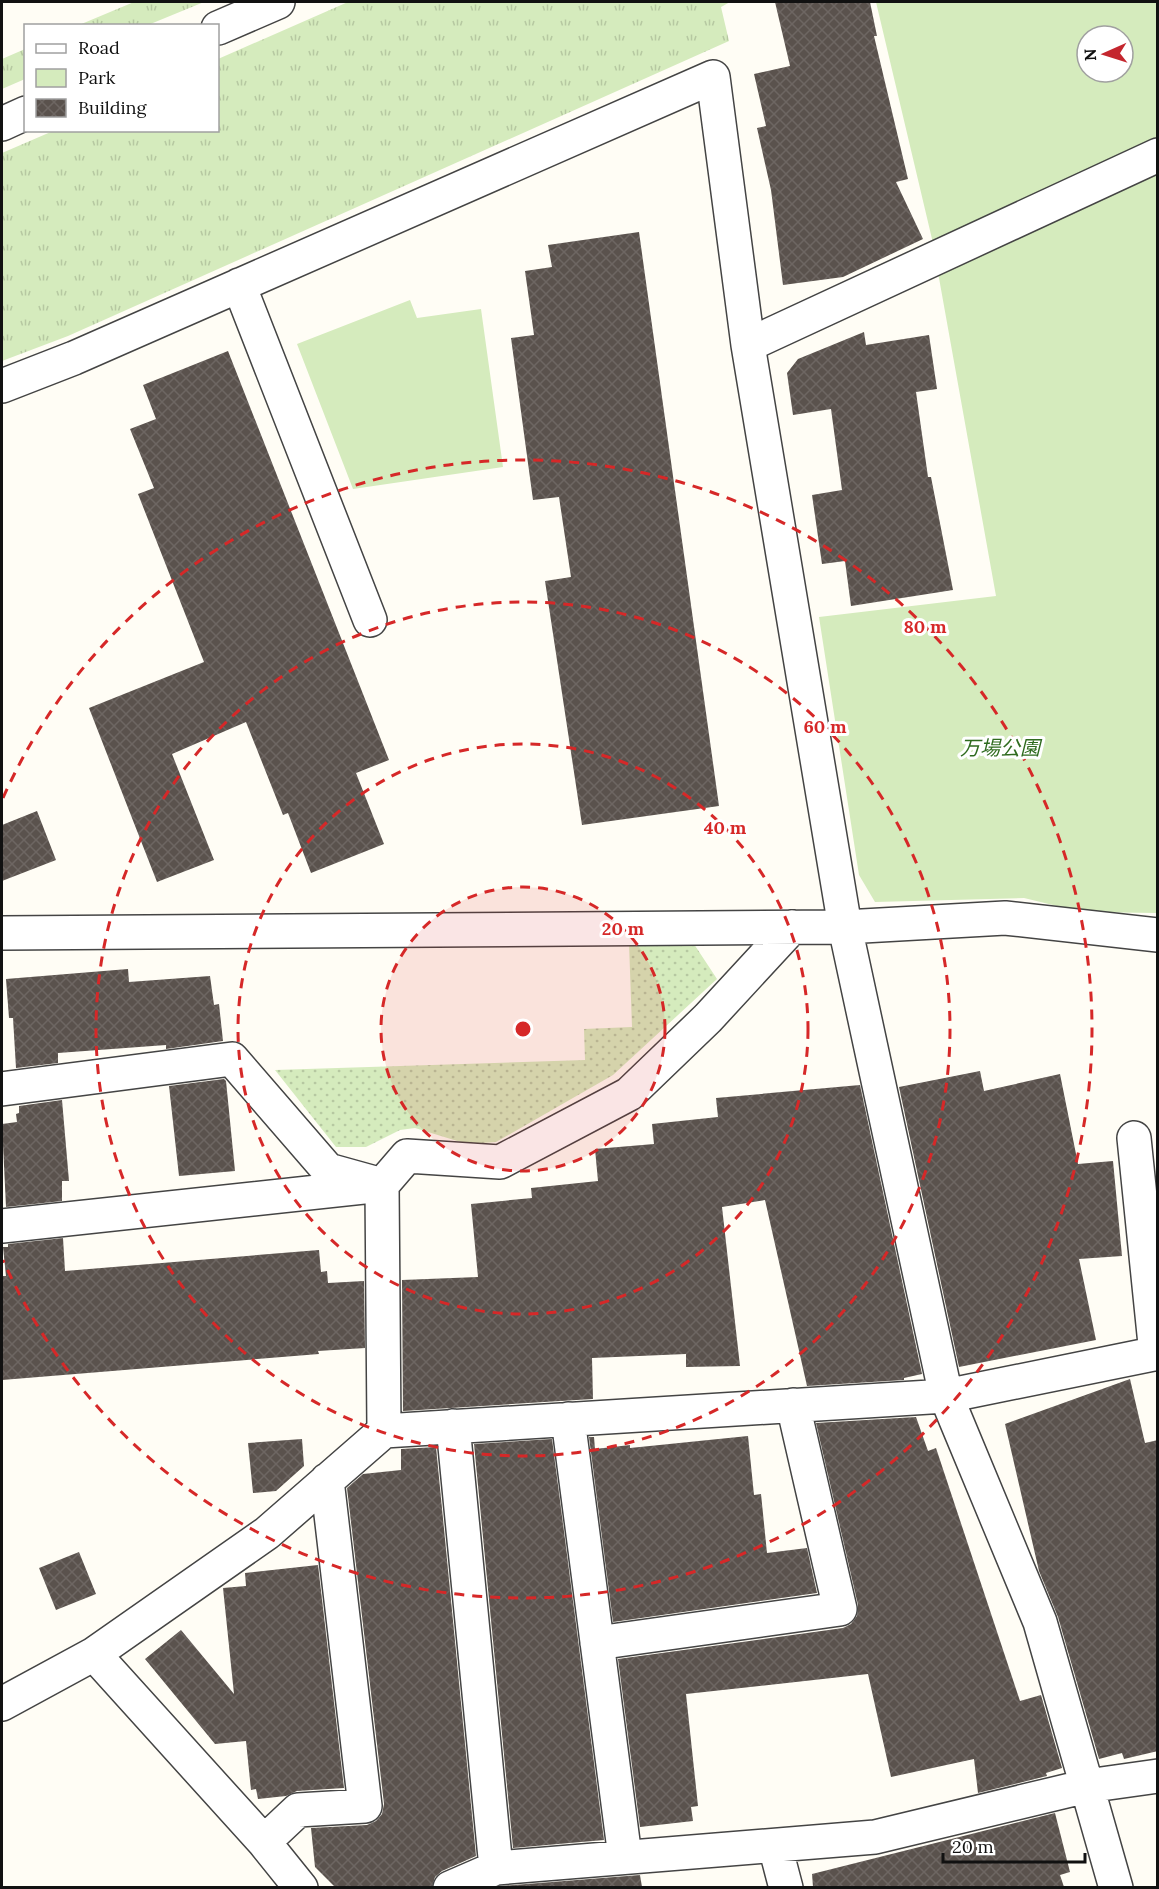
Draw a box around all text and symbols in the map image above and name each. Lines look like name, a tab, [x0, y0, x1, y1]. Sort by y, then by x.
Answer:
legend	[24, 24, 219, 132]
north arrow	[1075, 24, 1135, 84]
text: Road	[78, 36, 120, 59]
text: N	[1080, 48, 1100, 61]
text: Park	[78, 66, 116, 89]
text: Building	[78, 96, 148, 119]
text: 80 m	[903, 615, 947, 638]
text: 60 m	[803, 715, 847, 738]
park label: 万場公園	[960, 735, 1043, 760]
text: 40 m	[704, 816, 747, 839]
text: 20 m	[602, 917, 645, 940]
centre of rings	[513, 1019, 533, 1039]
scale bar	[943, 1826, 1086, 1864]
text: 20 m	[952, 1835, 994, 1858]

